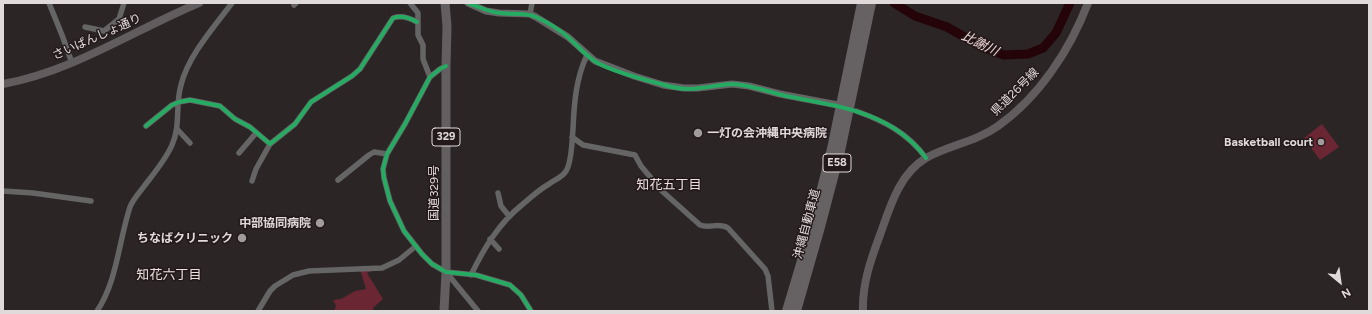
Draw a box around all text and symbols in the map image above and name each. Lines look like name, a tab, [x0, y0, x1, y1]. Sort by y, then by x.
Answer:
street label: さいばんしょ通り	[50, 11, 144, 63]
water label: 比謝川	[959, 28, 1001, 60]
street label: 県道26号線	[988, 65, 1042, 119]
place label: 一灯の会沖縄中央病院	[707, 126, 827, 140]
marker: 一灯の会沖縄中央病院	[692, 127, 704, 139]
road number: 329	[432, 128, 460, 146]
place label: Basketball court	[1224, 135, 1313, 149]
marker: Basketball court	[1316, 137, 1326, 147]
road number: E58	[823, 154, 851, 172]
street label: 国道329号	[427, 165, 441, 221]
district label: 知花五丁目	[637, 177, 701, 193]
street label: 沖縄自動車道	[791, 187, 823, 261]
place label: 中部協同病院	[239, 216, 311, 230]
marker: 中部協同病院	[314, 217, 326, 229]
place label: ちなばクリニック	[137, 231, 233, 245]
marker: ちなばクリニック	[236, 232, 248, 244]
north arrow	[1320, 262, 1360, 302]
district label: 知花六丁目	[137, 267, 201, 283]
text: N	[1339, 285, 1353, 301]

